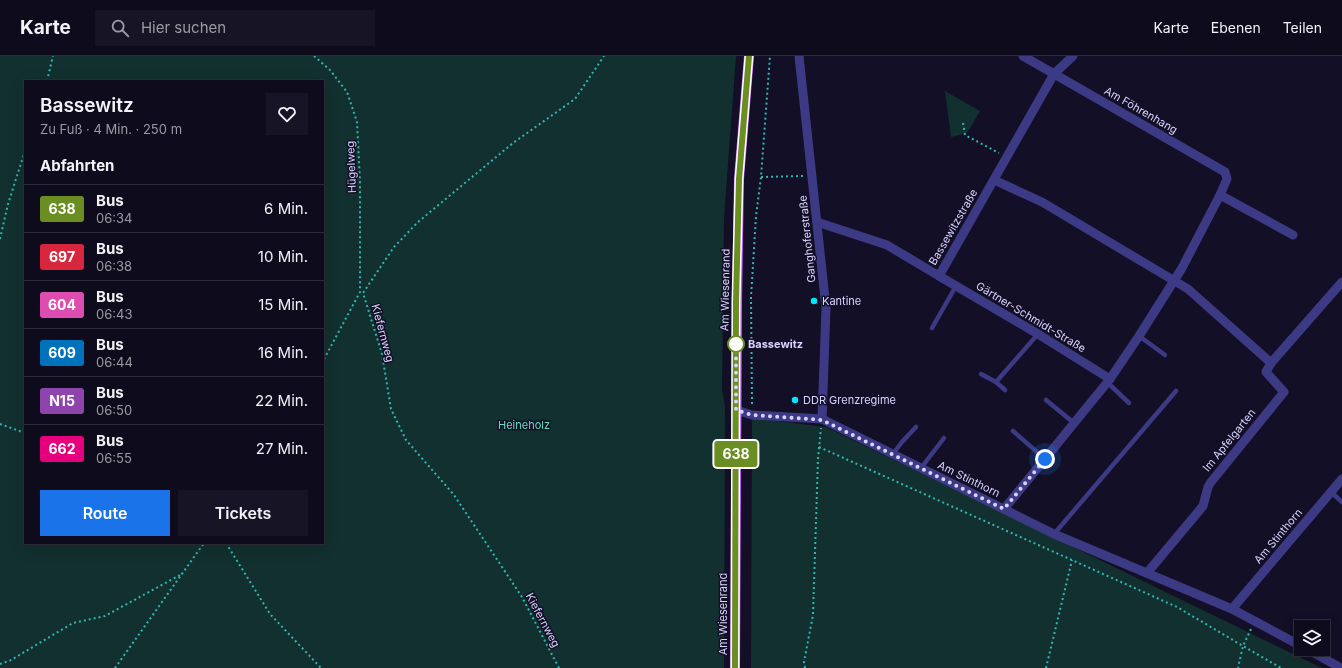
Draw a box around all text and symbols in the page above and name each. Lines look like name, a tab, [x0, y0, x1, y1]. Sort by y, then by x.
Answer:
search box	[95, 10, 375, 46]
text: Karte	[20, 16, 71, 39]
icon: search	[109, 17, 131, 39]
text: Hier suchen	[141, 18, 226, 37]
text: Karte	[1153, 19, 1189, 36]
text: Ebenen	[1211, 19, 1261, 36]
text: Teilen	[1283, 19, 1322, 36]
street label: Am Föhrenhang	[1102, 83, 1180, 137]
button: heart	[266, 93, 308, 135]
text: Bassewitz	[40, 94, 134, 117]
text: Zu Fuß · 4 Min. · 250 m	[40, 121, 182, 137]
street label: Hügelweg	[343, 141, 359, 193]
text: Abfahrten	[40, 156, 114, 175]
street label: Bassewitzstraße	[926, 186, 980, 268]
text: Bus	[96, 191, 124, 210]
street label: Ganghoferstraße	[795, 195, 819, 283]
text: 6 Min.	[264, 199, 308, 218]
text: 638	[48, 200, 76, 217]
text: 06:34	[96, 210, 132, 226]
text: Bus	[96, 239, 124, 258]
text: 10 Min.	[258, 247, 308, 266]
text: 697	[49, 248, 75, 265]
street label: Am Wiesenrand	[717, 249, 733, 331]
text: 06:38	[96, 258, 132, 274]
street label: Gärtner-Schmidt-Straße	[974, 279, 1088, 355]
text: Bus	[96, 287, 124, 306]
place label: Kantine	[822, 294, 861, 308]
text: 15 Min.	[258, 295, 308, 314]
text: 604	[48, 296, 76, 313]
marker: Kantine	[809, 296, 819, 306]
street label: Kiefernweg	[369, 302, 397, 364]
text: 06:43	[96, 306, 132, 322]
text: Bus	[96, 335, 124, 354]
marker: Bassewitz	[727, 335, 745, 353]
place label: Bassewitz	[748, 337, 803, 351]
text: 16 Min.	[258, 343, 308, 362]
text: 609	[48, 344, 76, 361]
text: 06:44	[96, 354, 133, 370]
text: Bus	[96, 383, 124, 402]
text: 22 Min.	[255, 391, 308, 410]
text: N15	[49, 392, 75, 409]
place label: DDR Grenzregime	[803, 393, 896, 407]
marker: DDR Grenzregime	[790, 395, 800, 405]
text: 06:50	[96, 402, 132, 418]
street label: Im Apfelgarten	[1199, 406, 1259, 474]
park label: Heineholz	[498, 418, 550, 432]
text: Bus	[96, 431, 124, 450]
text: 27 Min.	[256, 439, 308, 458]
text: 662	[48, 440, 76, 457]
line badge: 638	[713, 441, 759, 467]
text: 638	[722, 445, 750, 462]
your location	[1035, 449, 1055, 469]
text: 06:55	[96, 450, 132, 466]
street label: Am Stinthorn	[936, 458, 1002, 500]
button: Route	[40, 490, 170, 536]
button: Tickets	[178, 490, 308, 536]
street label: Am Stinthorn	[1251, 506, 1305, 566]
street label: Am Wiesenrand	[716, 573, 730, 655]
street label: Kiefernweg	[523, 590, 563, 650]
map controls	[1294, 620, 1330, 656]
button: layers	[1294, 620, 1330, 656]

